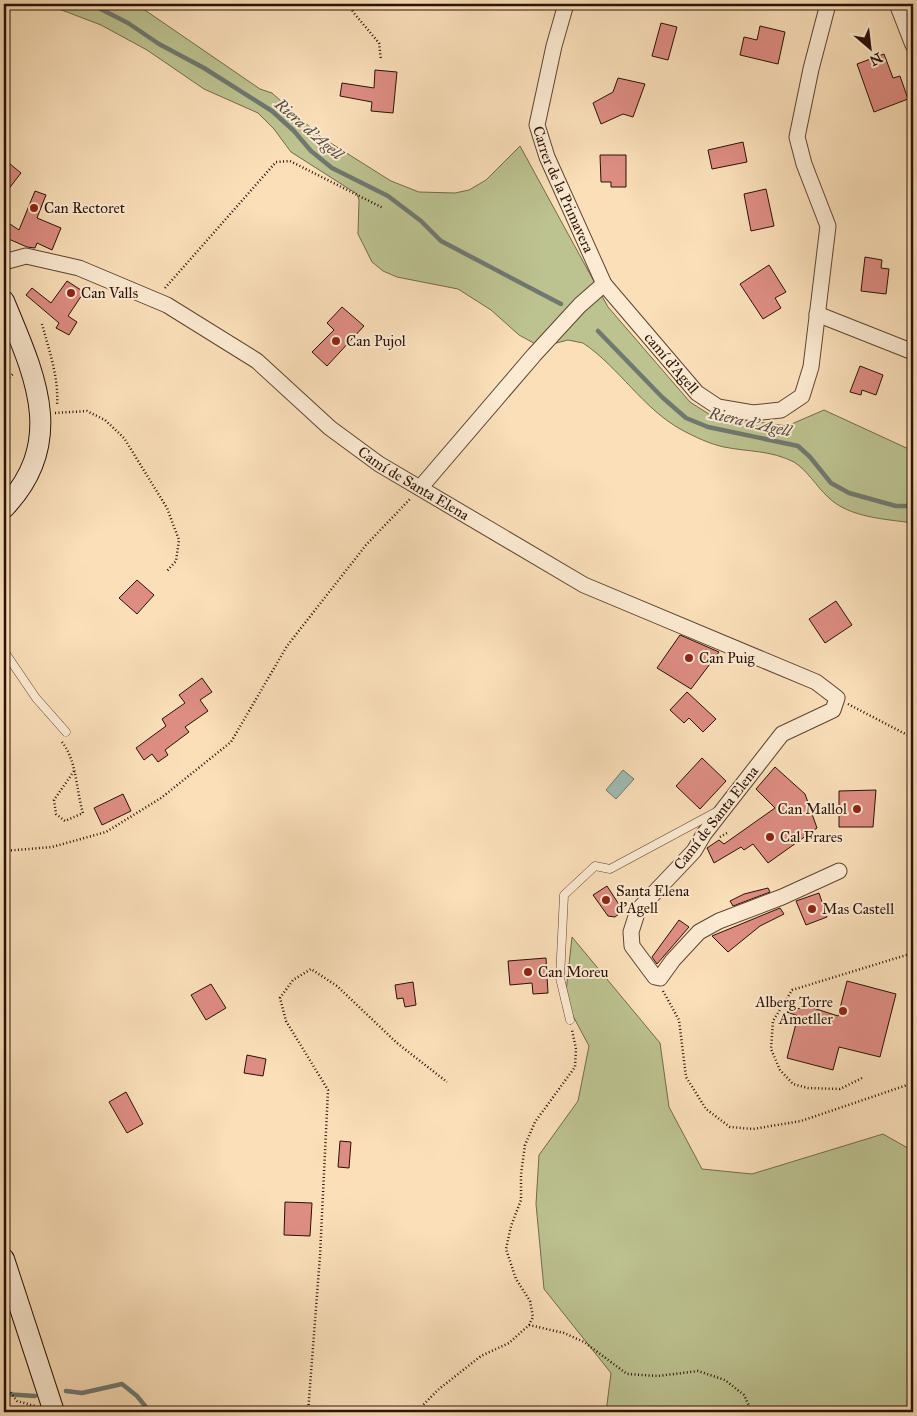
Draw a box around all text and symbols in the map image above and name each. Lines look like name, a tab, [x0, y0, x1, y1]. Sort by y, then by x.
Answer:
north arrow	[844, 22, 894, 72]
text: N	[867, 49, 885, 69]
water label: Riera d'Agell	[270, 94, 348, 165]
street label: Carrer de la Primavera	[529, 124, 598, 256]
place label: Can Rectoret	[44, 199, 126, 217]
marker: Can Rectoret	[28, 202, 40, 214]
place label: Can Valls	[81, 284, 138, 302]
marker: Can Valls	[65, 287, 77, 299]
street label: camí d'Agell	[640, 329, 703, 398]
place label: Can Pujol	[346, 332, 407, 350]
marker: Can Pujol	[330, 335, 342, 347]
water label: Riera d'Agell	[706, 403, 795, 441]
street label: Camí de Santa Elena	[354, 443, 473, 524]
place label: Can Puig	[699, 649, 756, 667]
marker: Can Puig	[683, 652, 695, 664]
street label: Camí de Santa Elena	[670, 762, 763, 874]
place label: Can Mallol	[778, 800, 848, 818]
marker: Can Mallol	[851, 803, 863, 815]
place label: Cal Frares	[780, 828, 843, 846]
marker: Cal Frares	[764, 831, 776, 843]
place label: Santa Elena d'Agell	[616, 882, 690, 917]
marker: Santa Elena d'Agell	[600, 894, 612, 906]
place label: Mas Castell	[822, 900, 895, 918]
marker: Mas Castell	[806, 903, 818, 915]
place label: Can Moreu	[538, 963, 609, 981]
marker: Can Moreu	[522, 966, 534, 978]
place label: Alberg Torre Ametller	[754, 993, 833, 1028]
marker: Alberg Torre Ametller	[837, 1005, 849, 1017]

